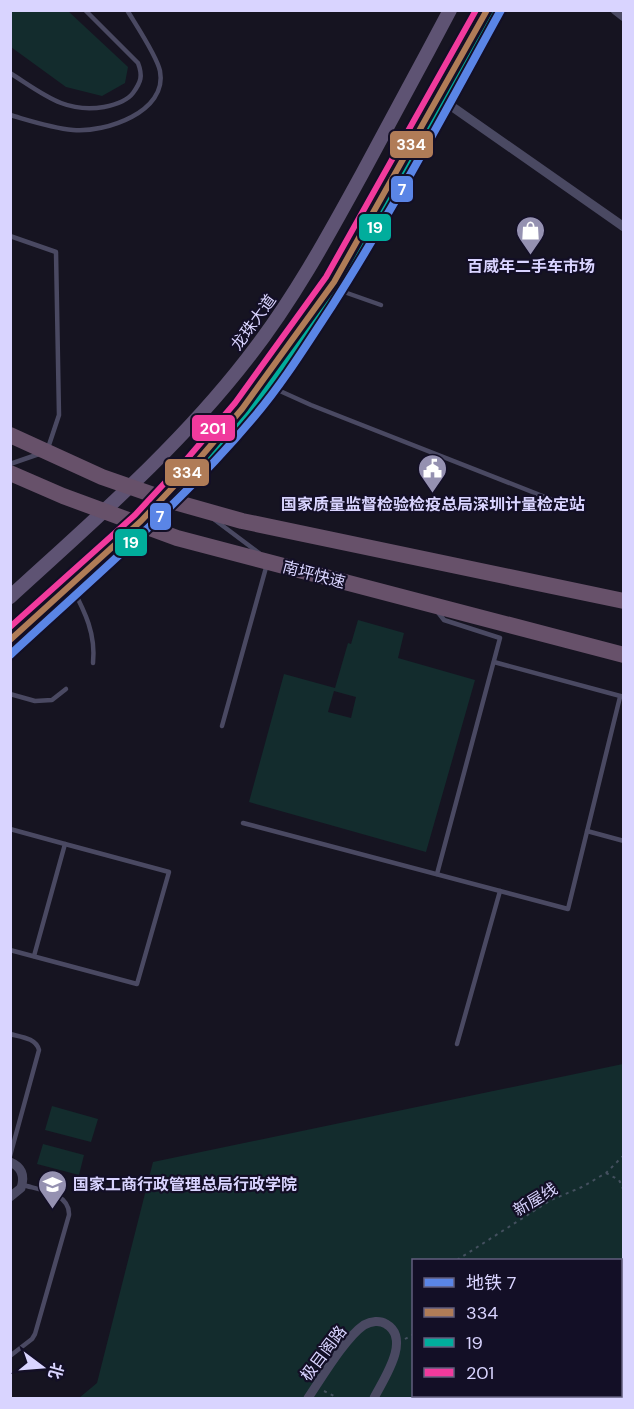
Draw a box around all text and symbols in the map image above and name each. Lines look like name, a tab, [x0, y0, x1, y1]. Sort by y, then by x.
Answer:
line badge: 334	[389, 130, 434, 159]
text: 334	[396, 134, 426, 155]
line badge: 7	[390, 175, 414, 203]
text: 7	[398, 179, 407, 200]
line badge: 19	[358, 213, 392, 242]
shop icon: 百威年二手车市场	[515, 214, 547, 256]
text: 19	[367, 217, 383, 238]
place label: 百威年二手车市场	[467, 256, 595, 277]
street label: 龙珠大道	[226, 290, 281, 354]
line badge: 201	[191, 414, 236, 442]
text: 201	[200, 418, 226, 439]
public building icon: 国家质量监督检验检疫总局深圳计量检定站	[417, 452, 449, 494]
line badge: 334	[164, 458, 210, 487]
text: 334	[172, 462, 202, 483]
place label: 国家质量监督检验检疫总局深圳计量检定站	[281, 494, 585, 515]
line badge: 7	[149, 502, 172, 531]
text: 7	[156, 506, 165, 527]
line badge: 19	[114, 528, 148, 557]
text: 19	[123, 532, 139, 553]
street label: 南坪快速	[280, 556, 348, 593]
school or university icon: 国家工商行政管理总局行政学院	[36, 1168, 68, 1210]
place label: 国家工商行政管理总局行政学院	[73, 1174, 297, 1195]
street label: 新屋线	[509, 1178, 561, 1221]
legend	[412, 1259, 622, 1397]
text: 地铁 7	[466, 1271, 516, 1295]
text: 334	[466, 1301, 498, 1325]
street label: 极目阁路	[296, 1321, 351, 1385]
text: 19	[466, 1331, 483, 1355]
north arrow	[12, 1337, 72, 1397]
text: 北	[44, 1360, 68, 1382]
text: 201	[466, 1361, 494, 1385]

